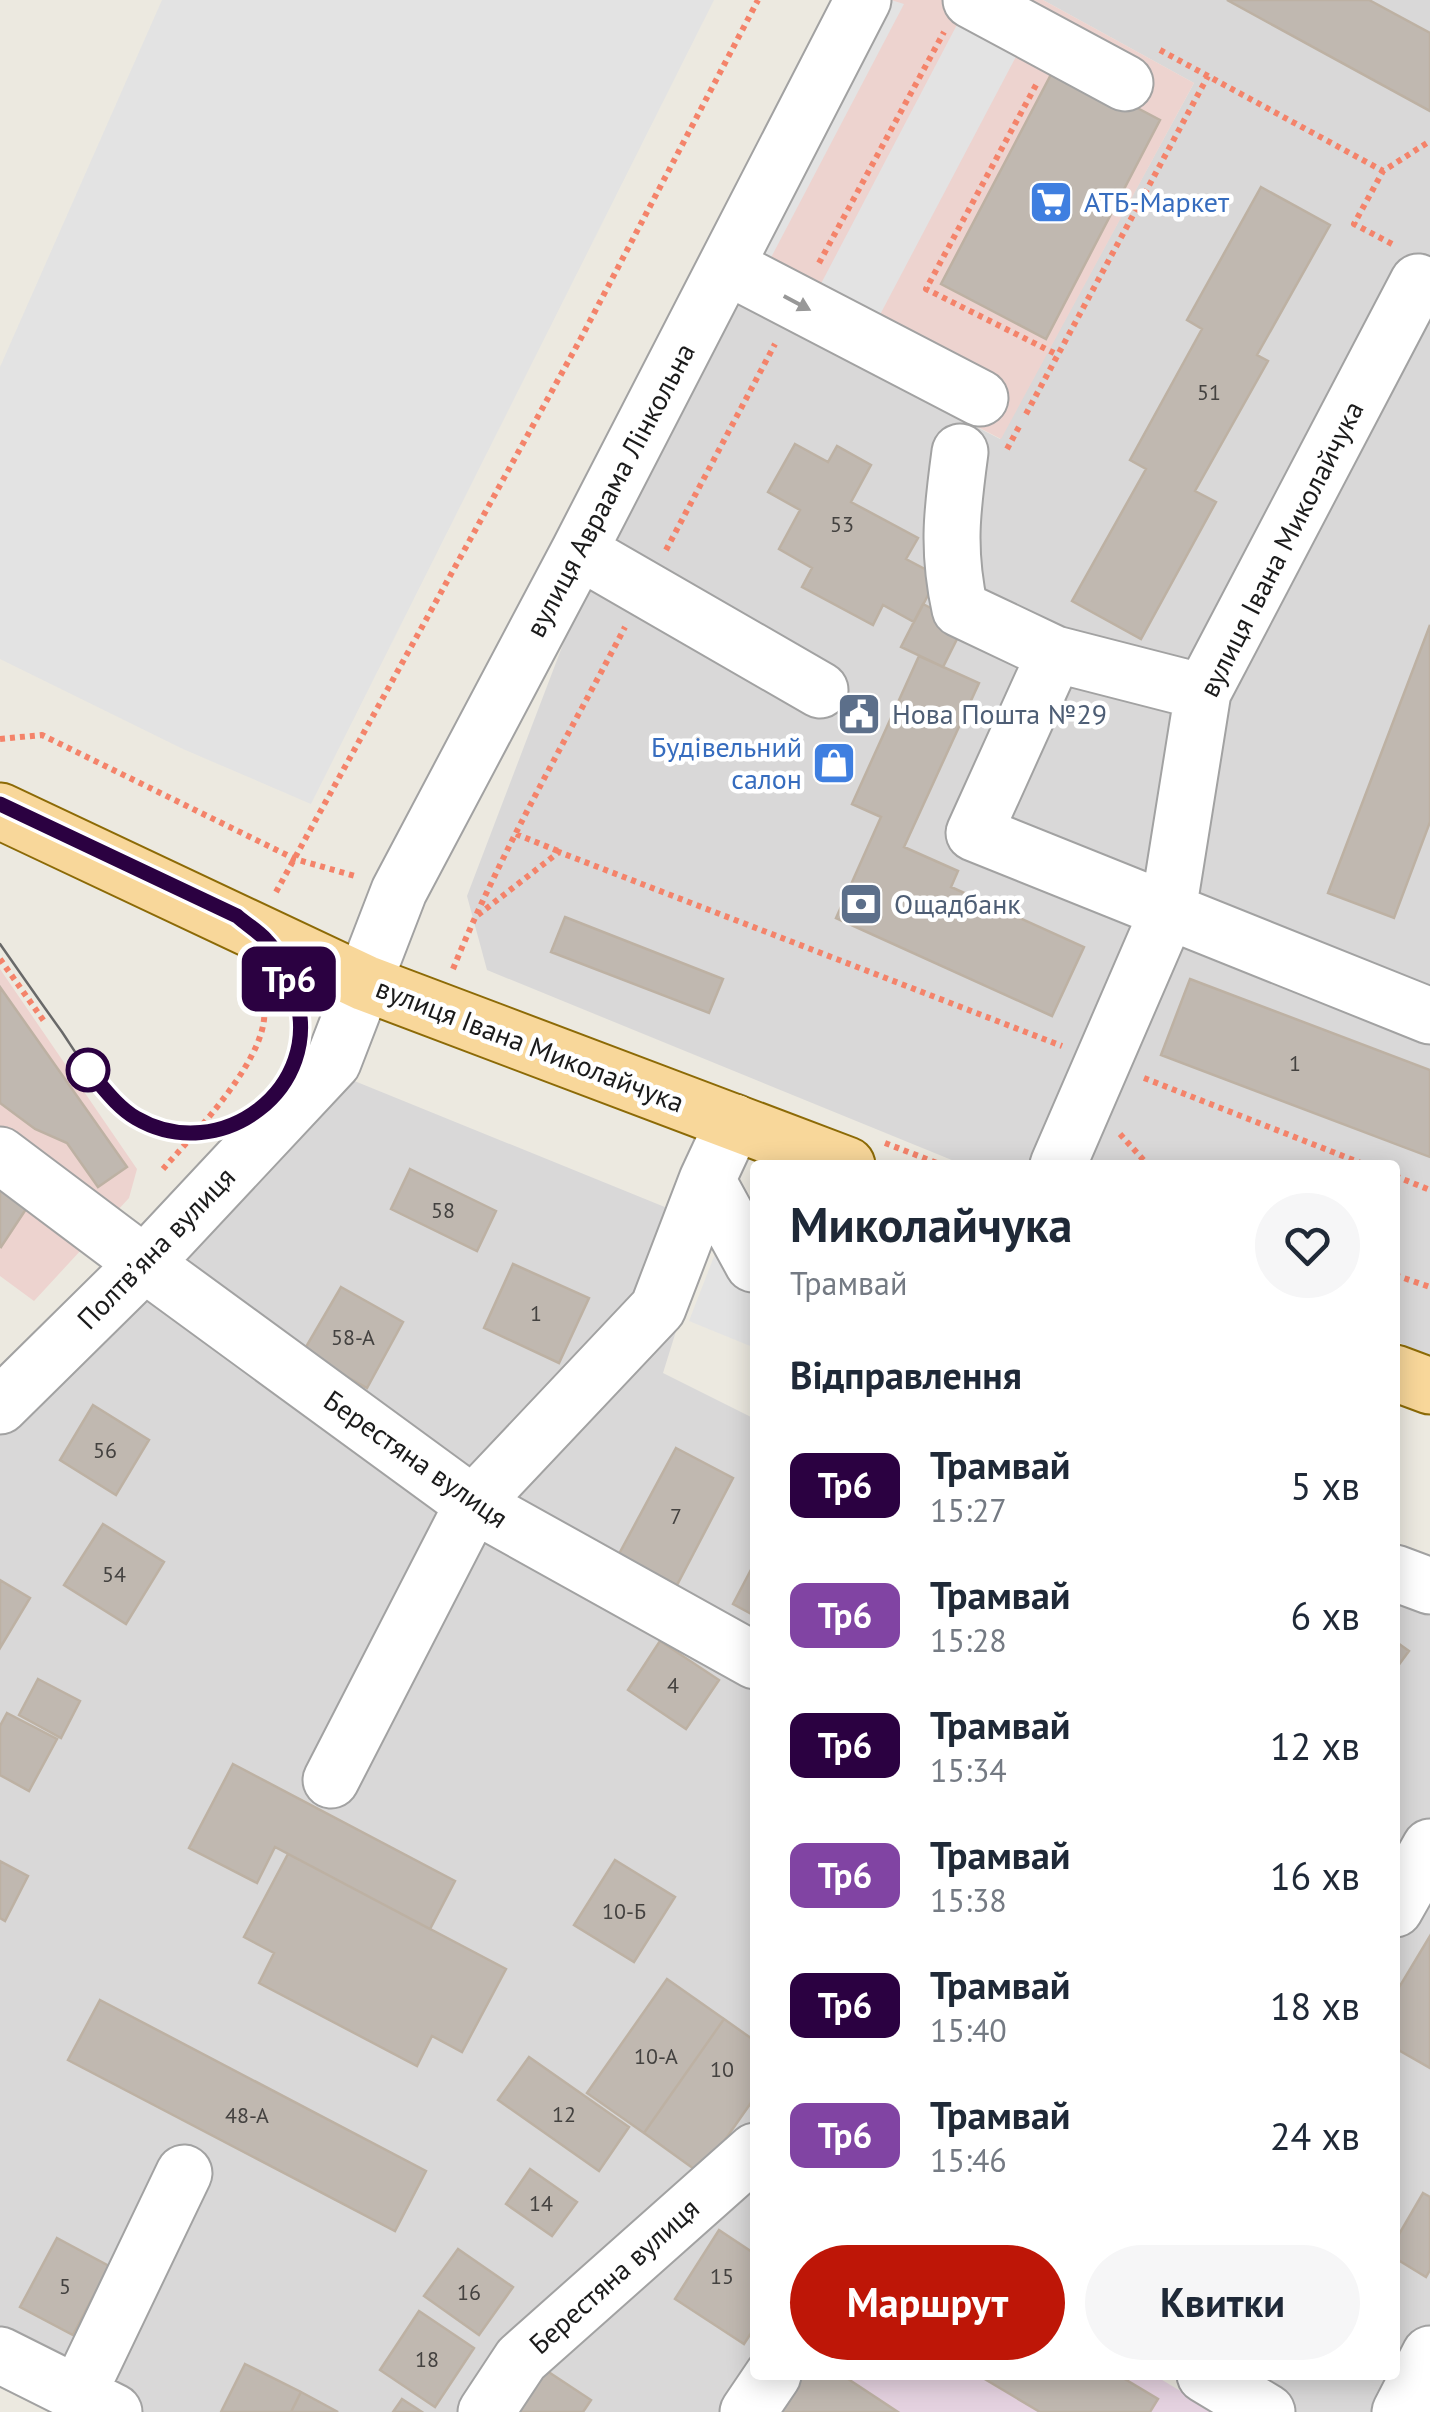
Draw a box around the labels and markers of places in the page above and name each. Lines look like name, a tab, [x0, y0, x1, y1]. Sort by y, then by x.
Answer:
supermarket icon: АТБ-Маркет	[1028, 179, 1074, 225]
place label: АТБ-Маркет	[1084, 183, 1230, 220]
public building icon: Нова Пошта №29	[836, 691, 882, 737]
place label: Нова Пошта №29	[892, 695, 1107, 732]
place label: Будівельний салон	[651, 728, 802, 797]
shop icon: Будівельний салон	[811, 740, 857, 786]
bank icon: Ощадбанк	[838, 881, 884, 927]
place label: Ощадбанк	[894, 885, 1021, 922]
unlabelled marker	[67, 1049, 109, 1091]

